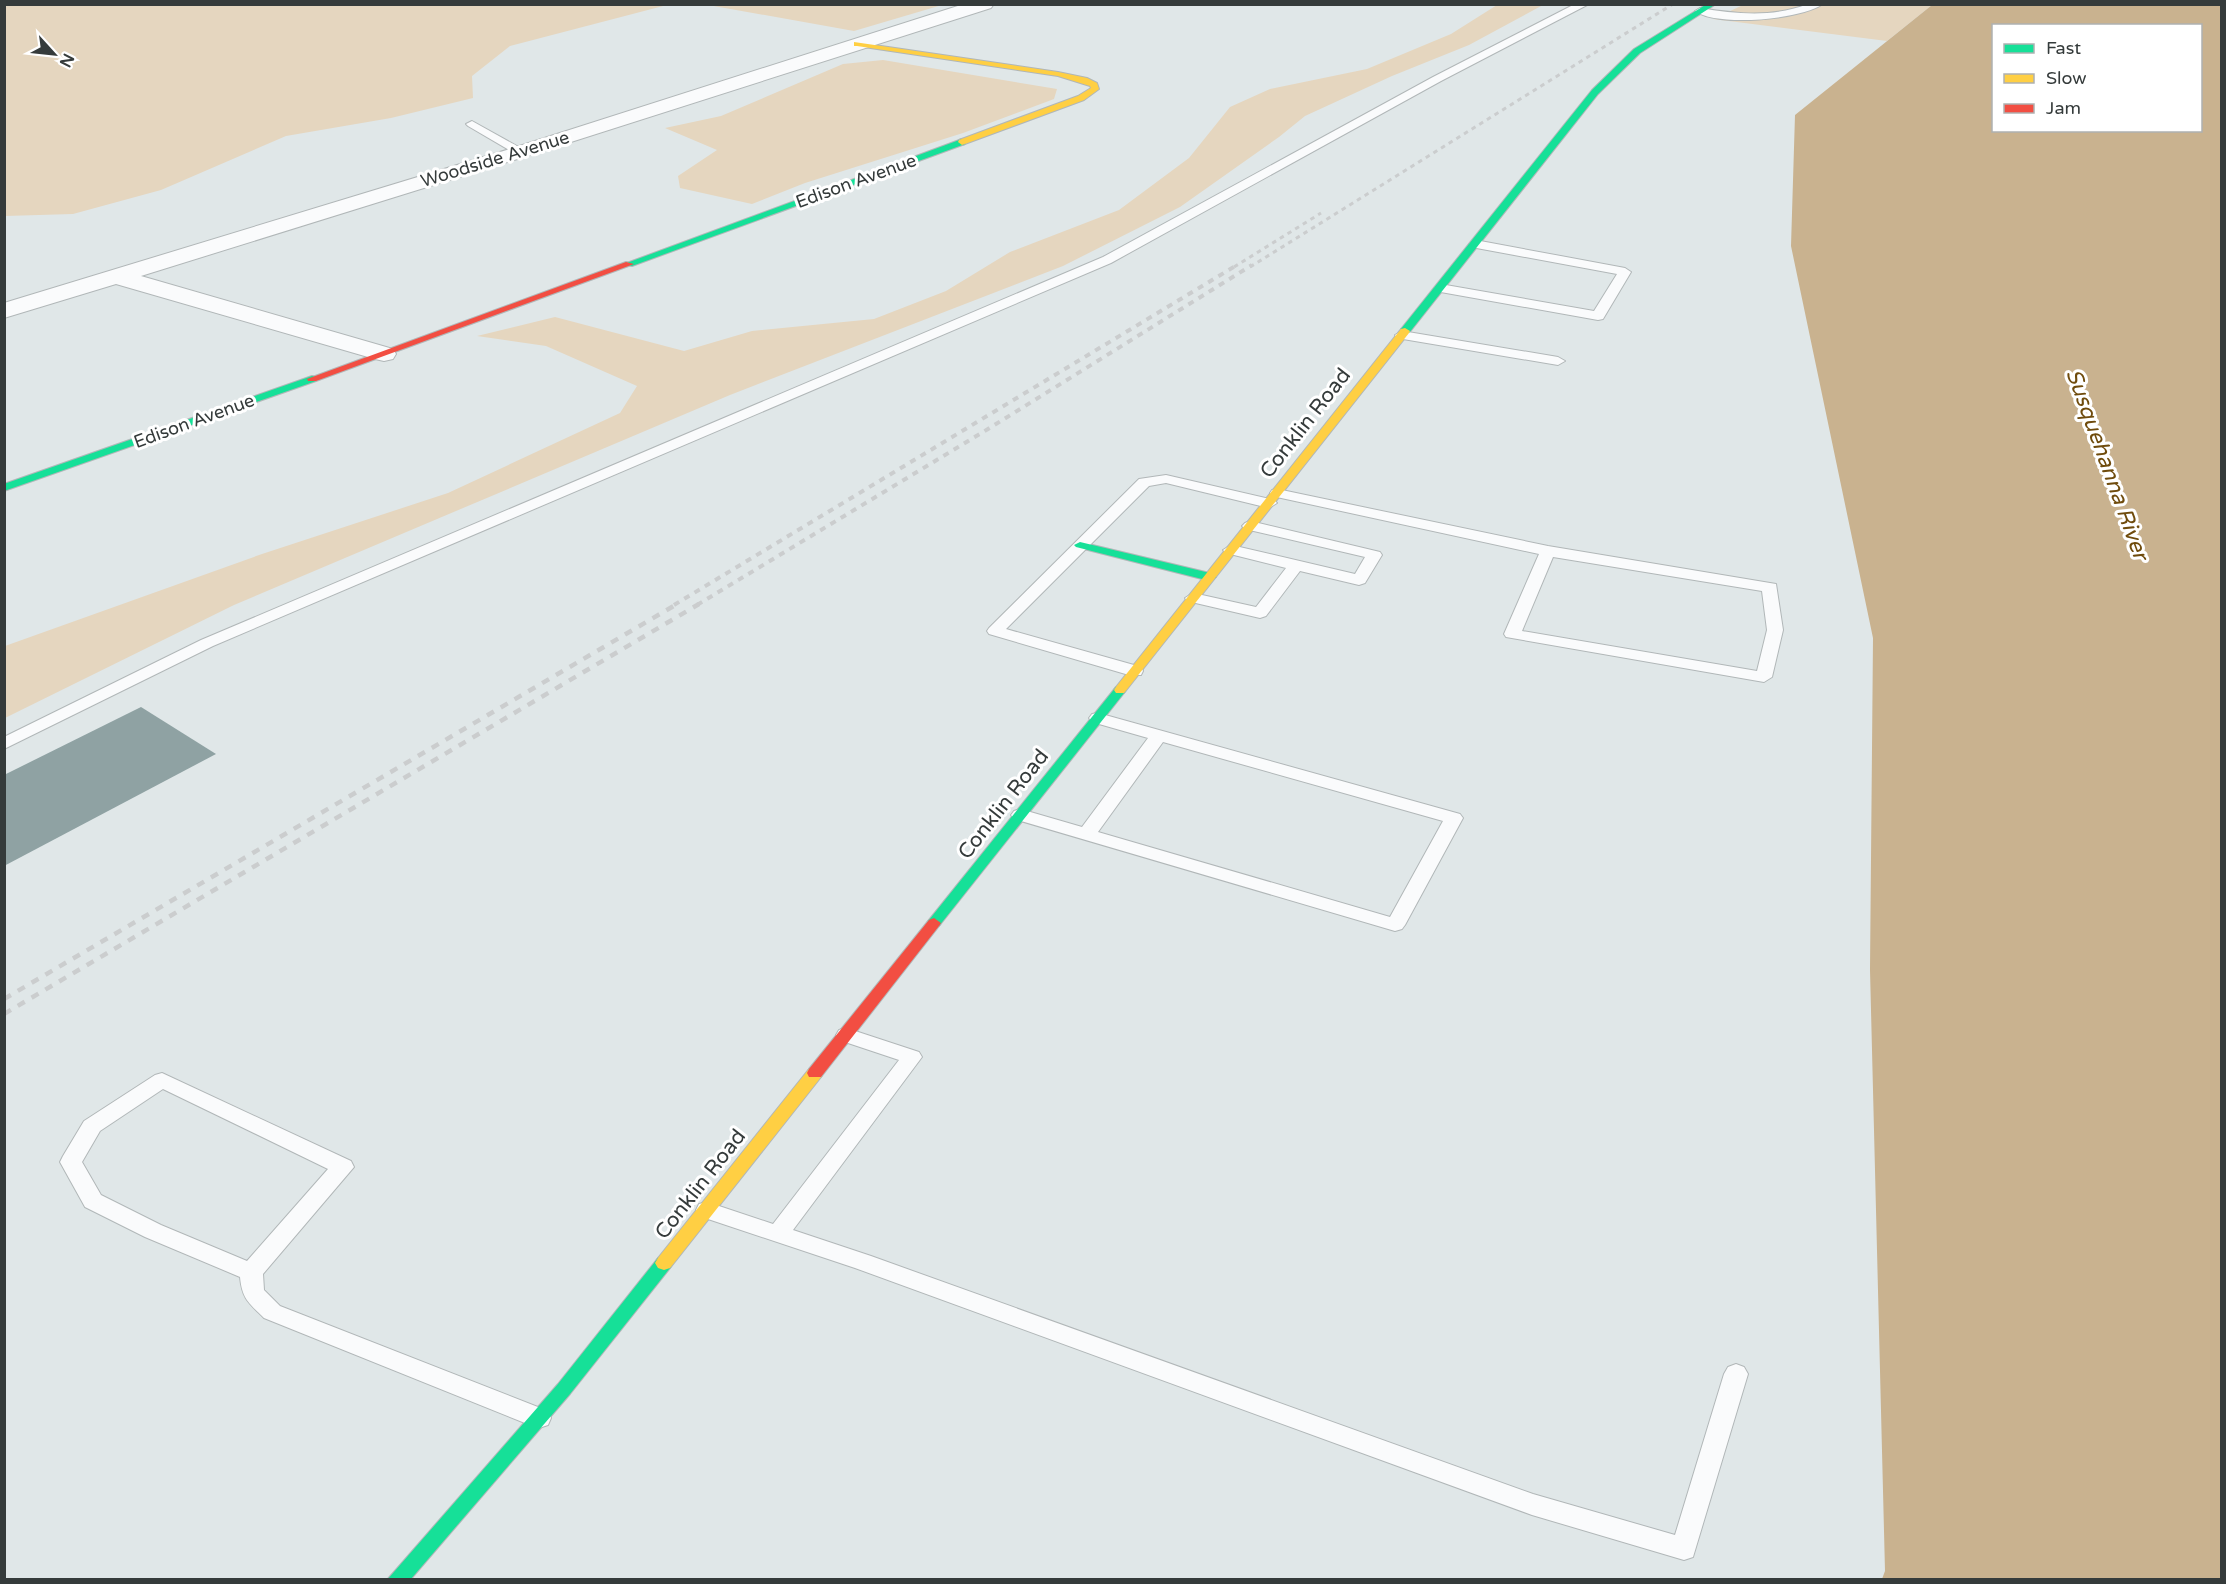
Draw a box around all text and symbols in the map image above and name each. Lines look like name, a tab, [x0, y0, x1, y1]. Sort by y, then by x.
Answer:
north arrow	[24, 24, 84, 84]
legend	[1992, 24, 2202, 132]
text: Fast	[2046, 37, 2081, 59]
text: N	[55, 50, 78, 71]
text: Slow	[2046, 67, 2087, 89]
text: Jam	[2046, 97, 2081, 119]
street label: Woodside Avenue	[418, 126, 572, 192]
street label: Edison Avenue	[793, 149, 919, 213]
street label: Conklin Road	[1255, 363, 1356, 483]
water label: Susquehanna River	[2060, 365, 2155, 566]
street label: Edison Avenue	[131, 389, 257, 453]
street label: Conklin Road	[953, 744, 1054, 864]
street label: Conklin Road	[650, 1124, 751, 1244]

